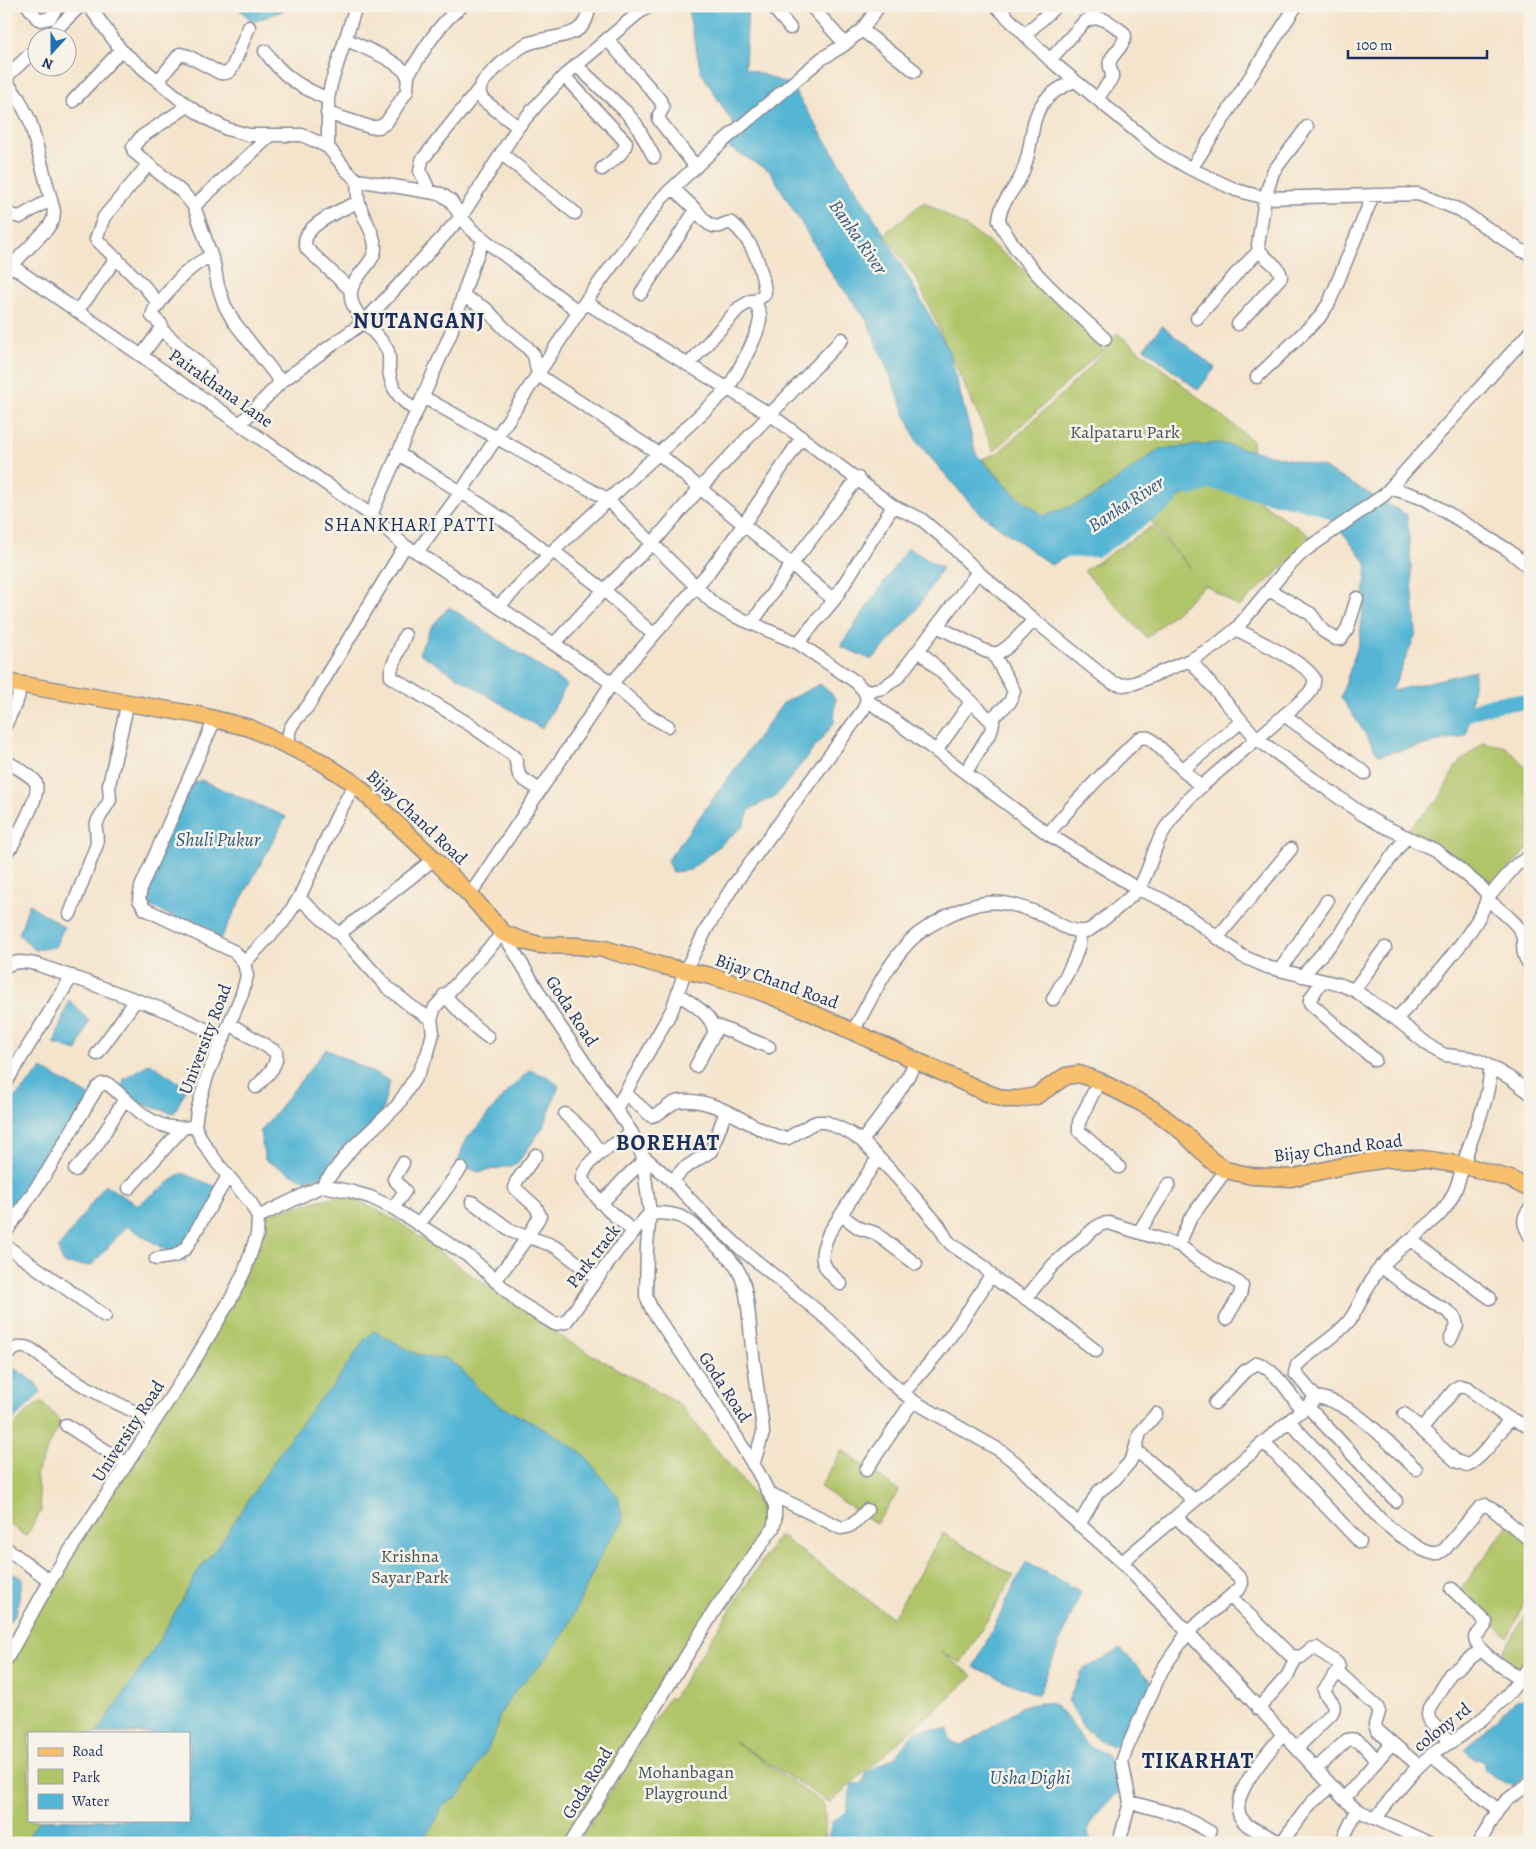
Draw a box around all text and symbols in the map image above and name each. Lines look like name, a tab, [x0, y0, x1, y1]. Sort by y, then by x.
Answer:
north arrow	[28, 28, 78, 78]
scale bar	[1348, 28, 1487, 60]
text: 100 m	[1356, 35, 1393, 55]
text: N	[39, 53, 56, 74]
water label: Banka River	[823, 194, 894, 281]
district label: NUTANGANJ	[353, 306, 485, 336]
street label: Pairakhana Lane	[164, 343, 278, 433]
park label: Kalpataru Park	[1070, 420, 1180, 444]
water label: Banka River	[1083, 469, 1170, 538]
district label: SHANKHARI PATTI	[324, 512, 496, 538]
street label: Bijay Chand Road	[361, 764, 473, 870]
water label: Shuli Pukur	[176, 827, 262, 853]
street label: Bijay Chand Road	[712, 948, 842, 1015]
street label: Goda Road	[540, 971, 604, 1051]
street label: University Road	[173, 980, 237, 1098]
district label: BOREHAT	[616, 1128, 720, 1158]
street label: Bijay Chand Road	[1272, 1128, 1404, 1168]
street label: Park track	[560, 1219, 626, 1293]
street label: Goda Road	[693, 1347, 757, 1427]
street label: University Road	[86, 1375, 170, 1487]
park label: Krishna Sayar Park	[371, 1544, 449, 1589]
street label: colony rd	[1408, 1697, 1476, 1757]
legend	[28, 1732, 190, 1822]
text: Road	[72, 1741, 104, 1761]
street label: Goda Road	[556, 1742, 618, 1823]
district label: TIKARHAT	[1142, 1746, 1254, 1776]
park label: Mohanbagan Playground	[638, 1760, 734, 1805]
water label: Usha Dighi	[990, 1765, 1070, 1791]
text: Park	[72, 1767, 101, 1787]
text: Water	[71, 1791, 109, 1811]

